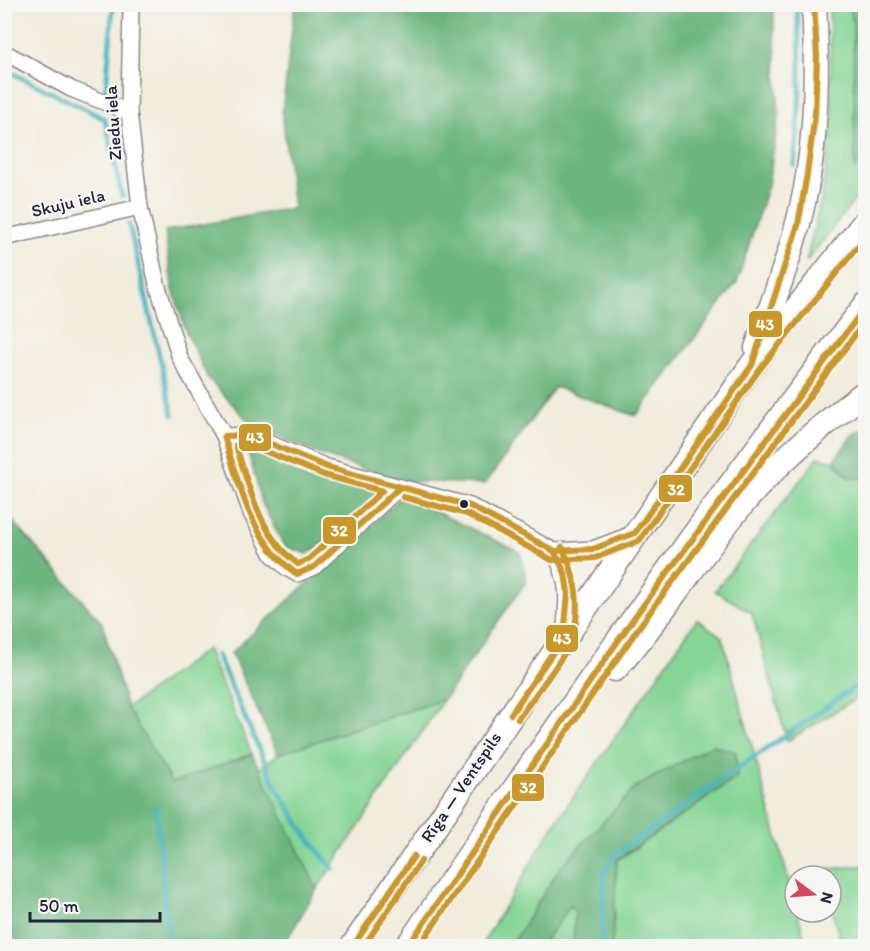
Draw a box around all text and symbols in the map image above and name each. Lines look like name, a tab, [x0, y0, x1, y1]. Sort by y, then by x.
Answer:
street label: Ziedu iela	[99, 84, 127, 161]
street label: Skuju iela	[29, 184, 107, 222]
line badge: 43	[748, 310, 783, 338]
text: 43	[756, 315, 774, 334]
line badge: 43	[238, 423, 272, 452]
text: 43	[246, 428, 264, 447]
line badge: 32	[658, 474, 693, 503]
text: 32	[667, 480, 685, 499]
unlabelled marker	[458, 498, 470, 510]
line badge: 32	[322, 516, 357, 545]
text: 32	[330, 521, 348, 540]
line badge: 43	[545, 624, 579, 653]
text: 43	[553, 629, 571, 648]
street label: Rīga — Ventspils	[416, 727, 506, 847]
line badge: 32	[511, 773, 545, 802]
text: 32	[519, 778, 537, 797]
north arrow	[783, 864, 843, 924]
scale bar	[30, 885, 160, 923]
text: N	[816, 890, 838, 906]
text: 50 m	[39, 895, 79, 917]

